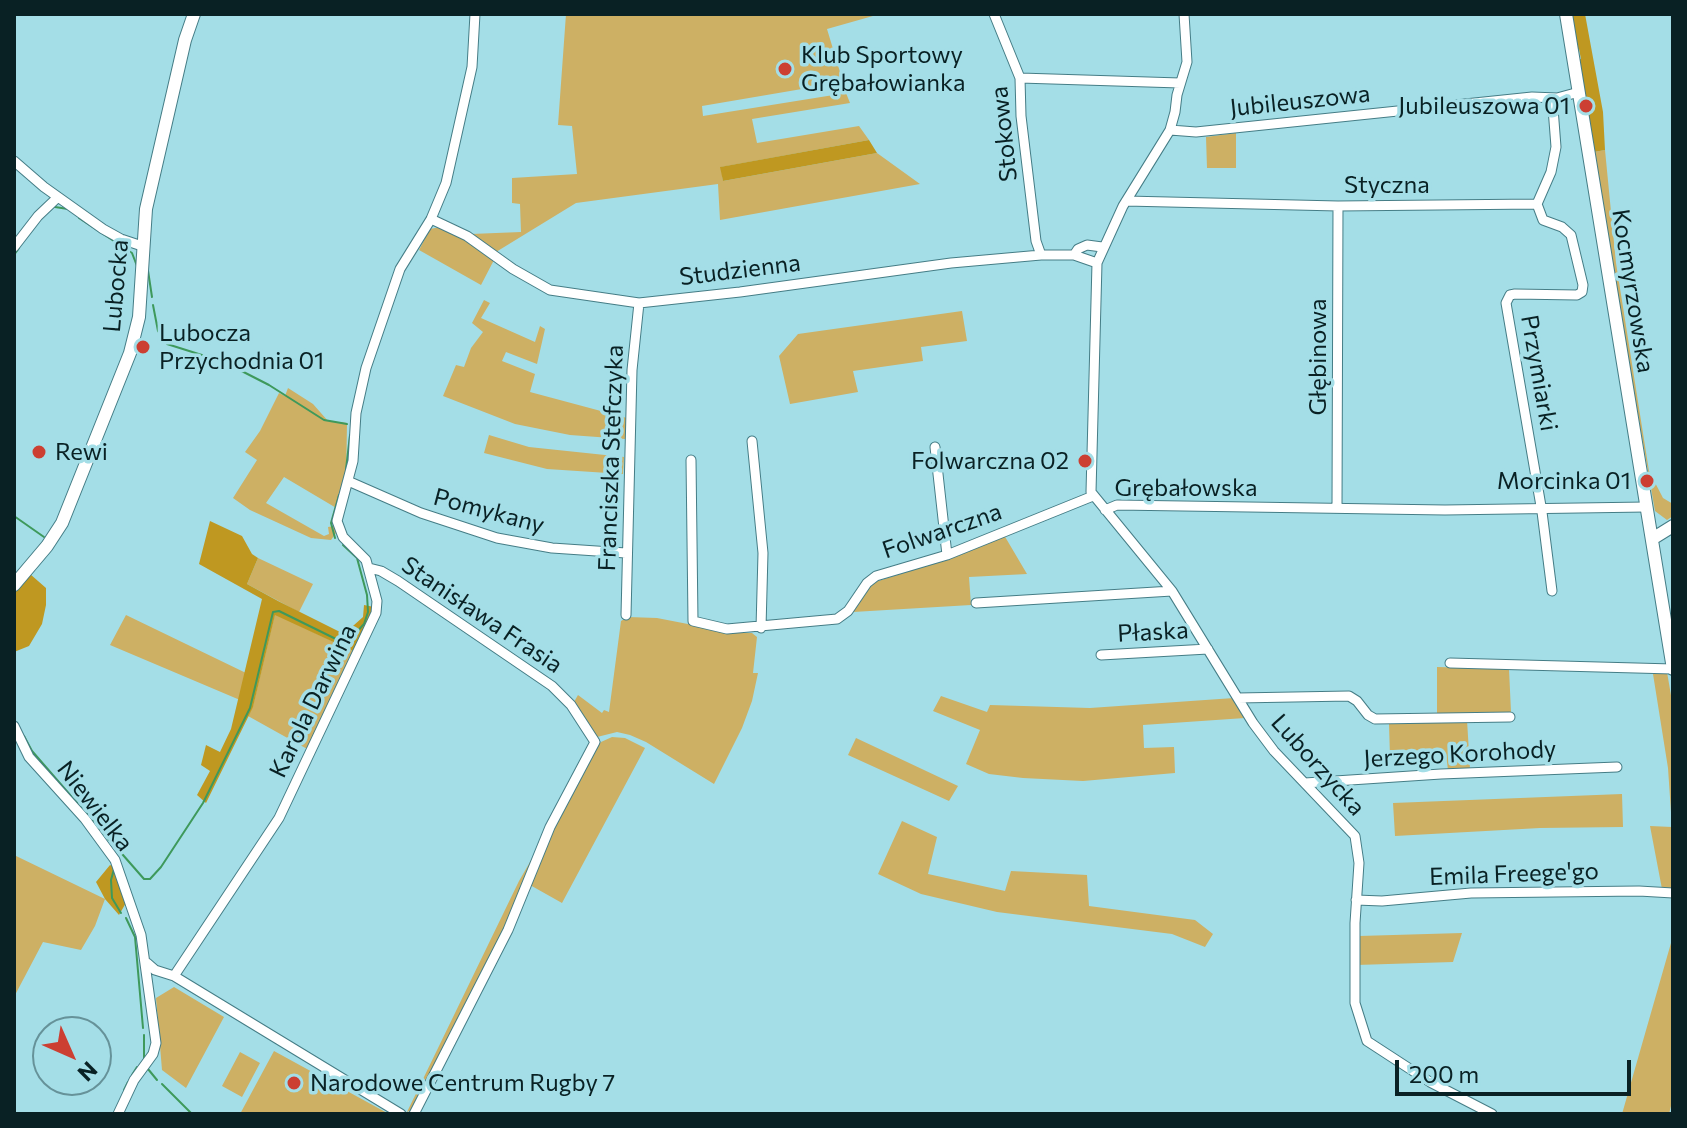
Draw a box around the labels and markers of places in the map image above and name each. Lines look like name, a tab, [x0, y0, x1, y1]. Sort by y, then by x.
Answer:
place label: Klub Sportowy Grębałowianka	[801, 41, 966, 97]
marker: Klub Sportowy Grębałowianka	[776, 60, 794, 78]
place label: Jubileuszowa 01	[1398, 92, 1570, 120]
marker: Jubileuszowa 01	[1577, 97, 1595, 115]
place label: Lubocza Przychodnia 01	[159, 319, 324, 375]
marker: Lubocza Przychodnia 01	[134, 338, 152, 356]
place label: Rewi	[55, 438, 108, 466]
marker: Rewi	[30, 443, 48, 461]
place label: Folwarczna 02	[911, 447, 1069, 475]
marker: Folwarczna 02	[1076, 452, 1094, 470]
place label: Morcinka 01	[1497, 467, 1631, 495]
marker: Morcinka 01	[1638, 472, 1656, 490]
place label: Narodowe Centrum Rugby 7	[310, 1069, 615, 1097]
marker: Narodowe Centrum Rugby 7	[285, 1074, 303, 1092]

